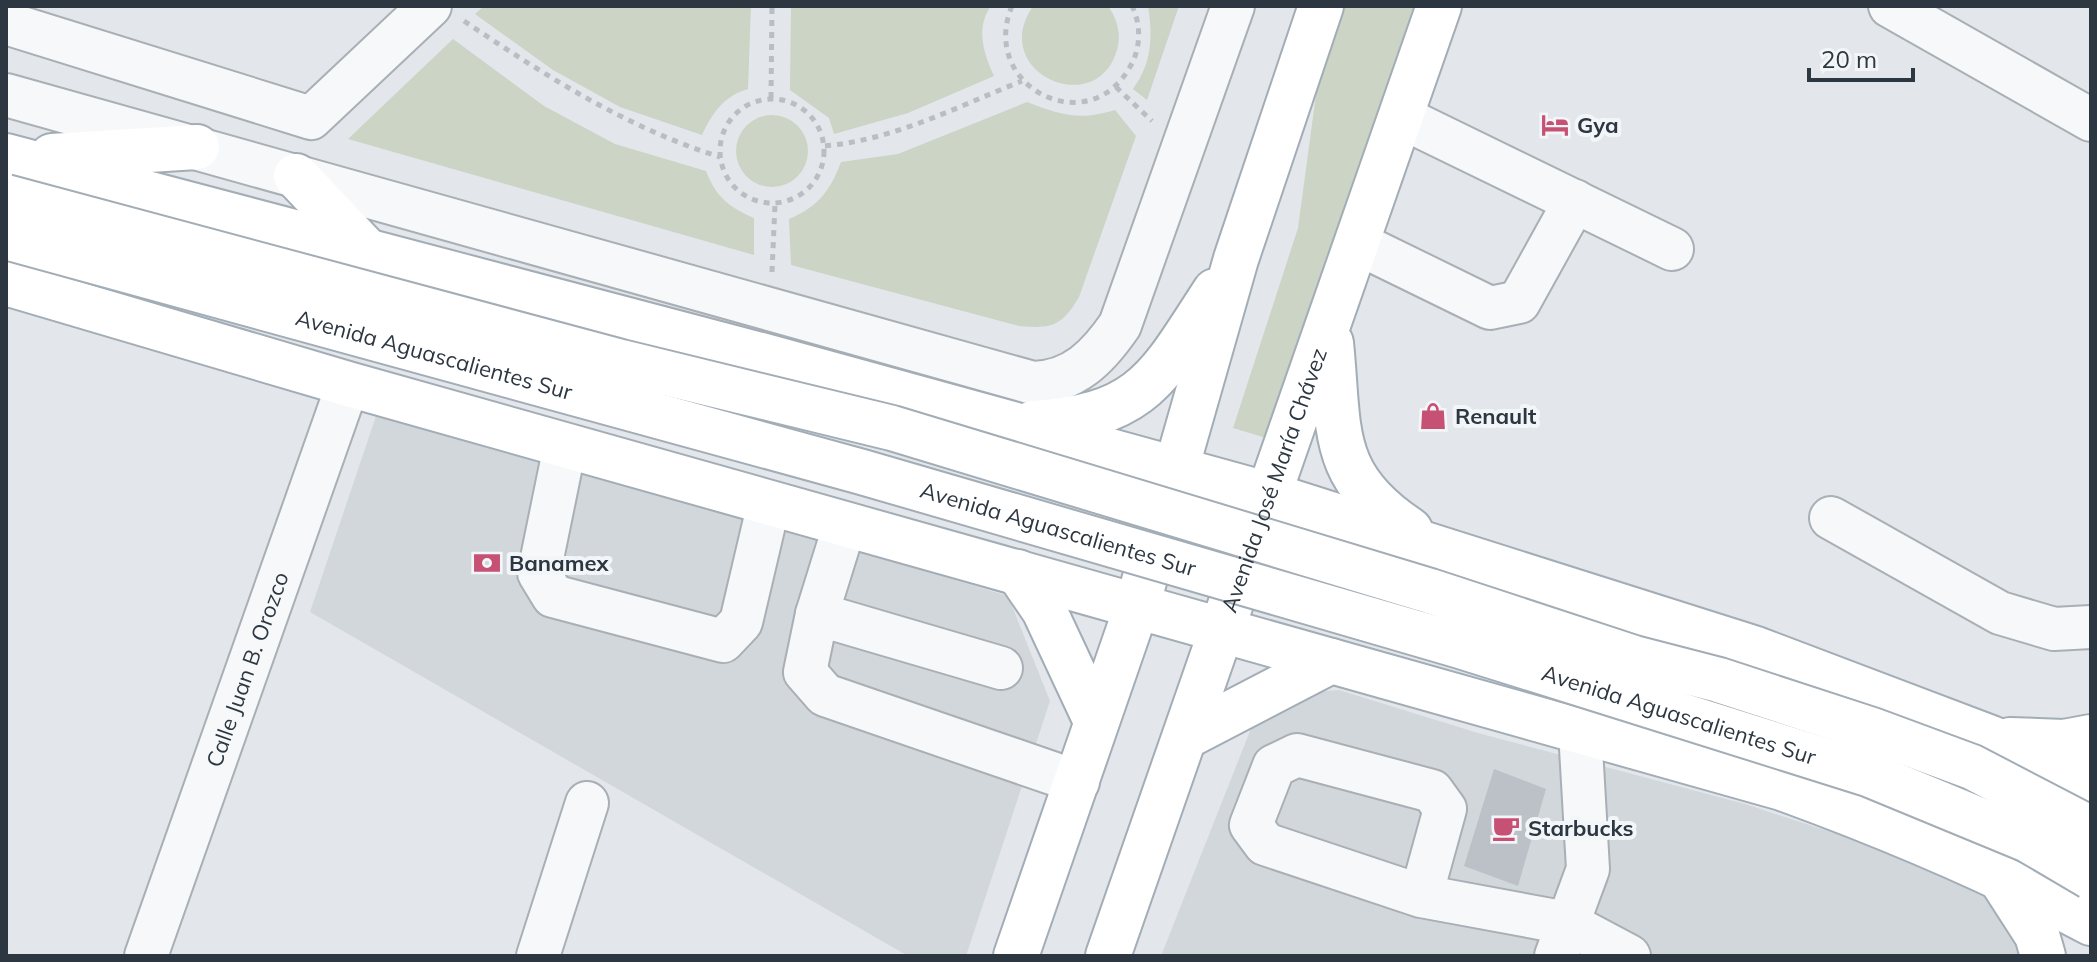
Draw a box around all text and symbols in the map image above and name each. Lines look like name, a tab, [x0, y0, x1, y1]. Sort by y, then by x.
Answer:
scale bar	[1809, 32, 1913, 82]
text: 20 m	[1821, 44, 1877, 74]
hotel icon: Gya	[1540, 110, 1570, 140]
place label: Gya	[1577, 111, 1619, 139]
street label: Avenida Aguascalientes Sur	[293, 303, 576, 406]
street label: Avenida José María Chávez	[1215, 344, 1333, 616]
shop icon: Renault	[1418, 401, 1448, 431]
place label: Renault	[1455, 402, 1536, 430]
street label: Avenida Aguascalientes Sur	[917, 476, 1199, 582]
bank icon: Banamex	[472, 548, 502, 578]
place label: Banamex	[509, 549, 609, 577]
street label: Calle Juan B. Orozco	[200, 568, 295, 771]
street label: Avenida Aguascalientes Sur	[1539, 659, 1819, 771]
cafe icon: Starbucks	[1491, 813, 1521, 843]
place label: Starbucks	[1528, 814, 1634, 842]

